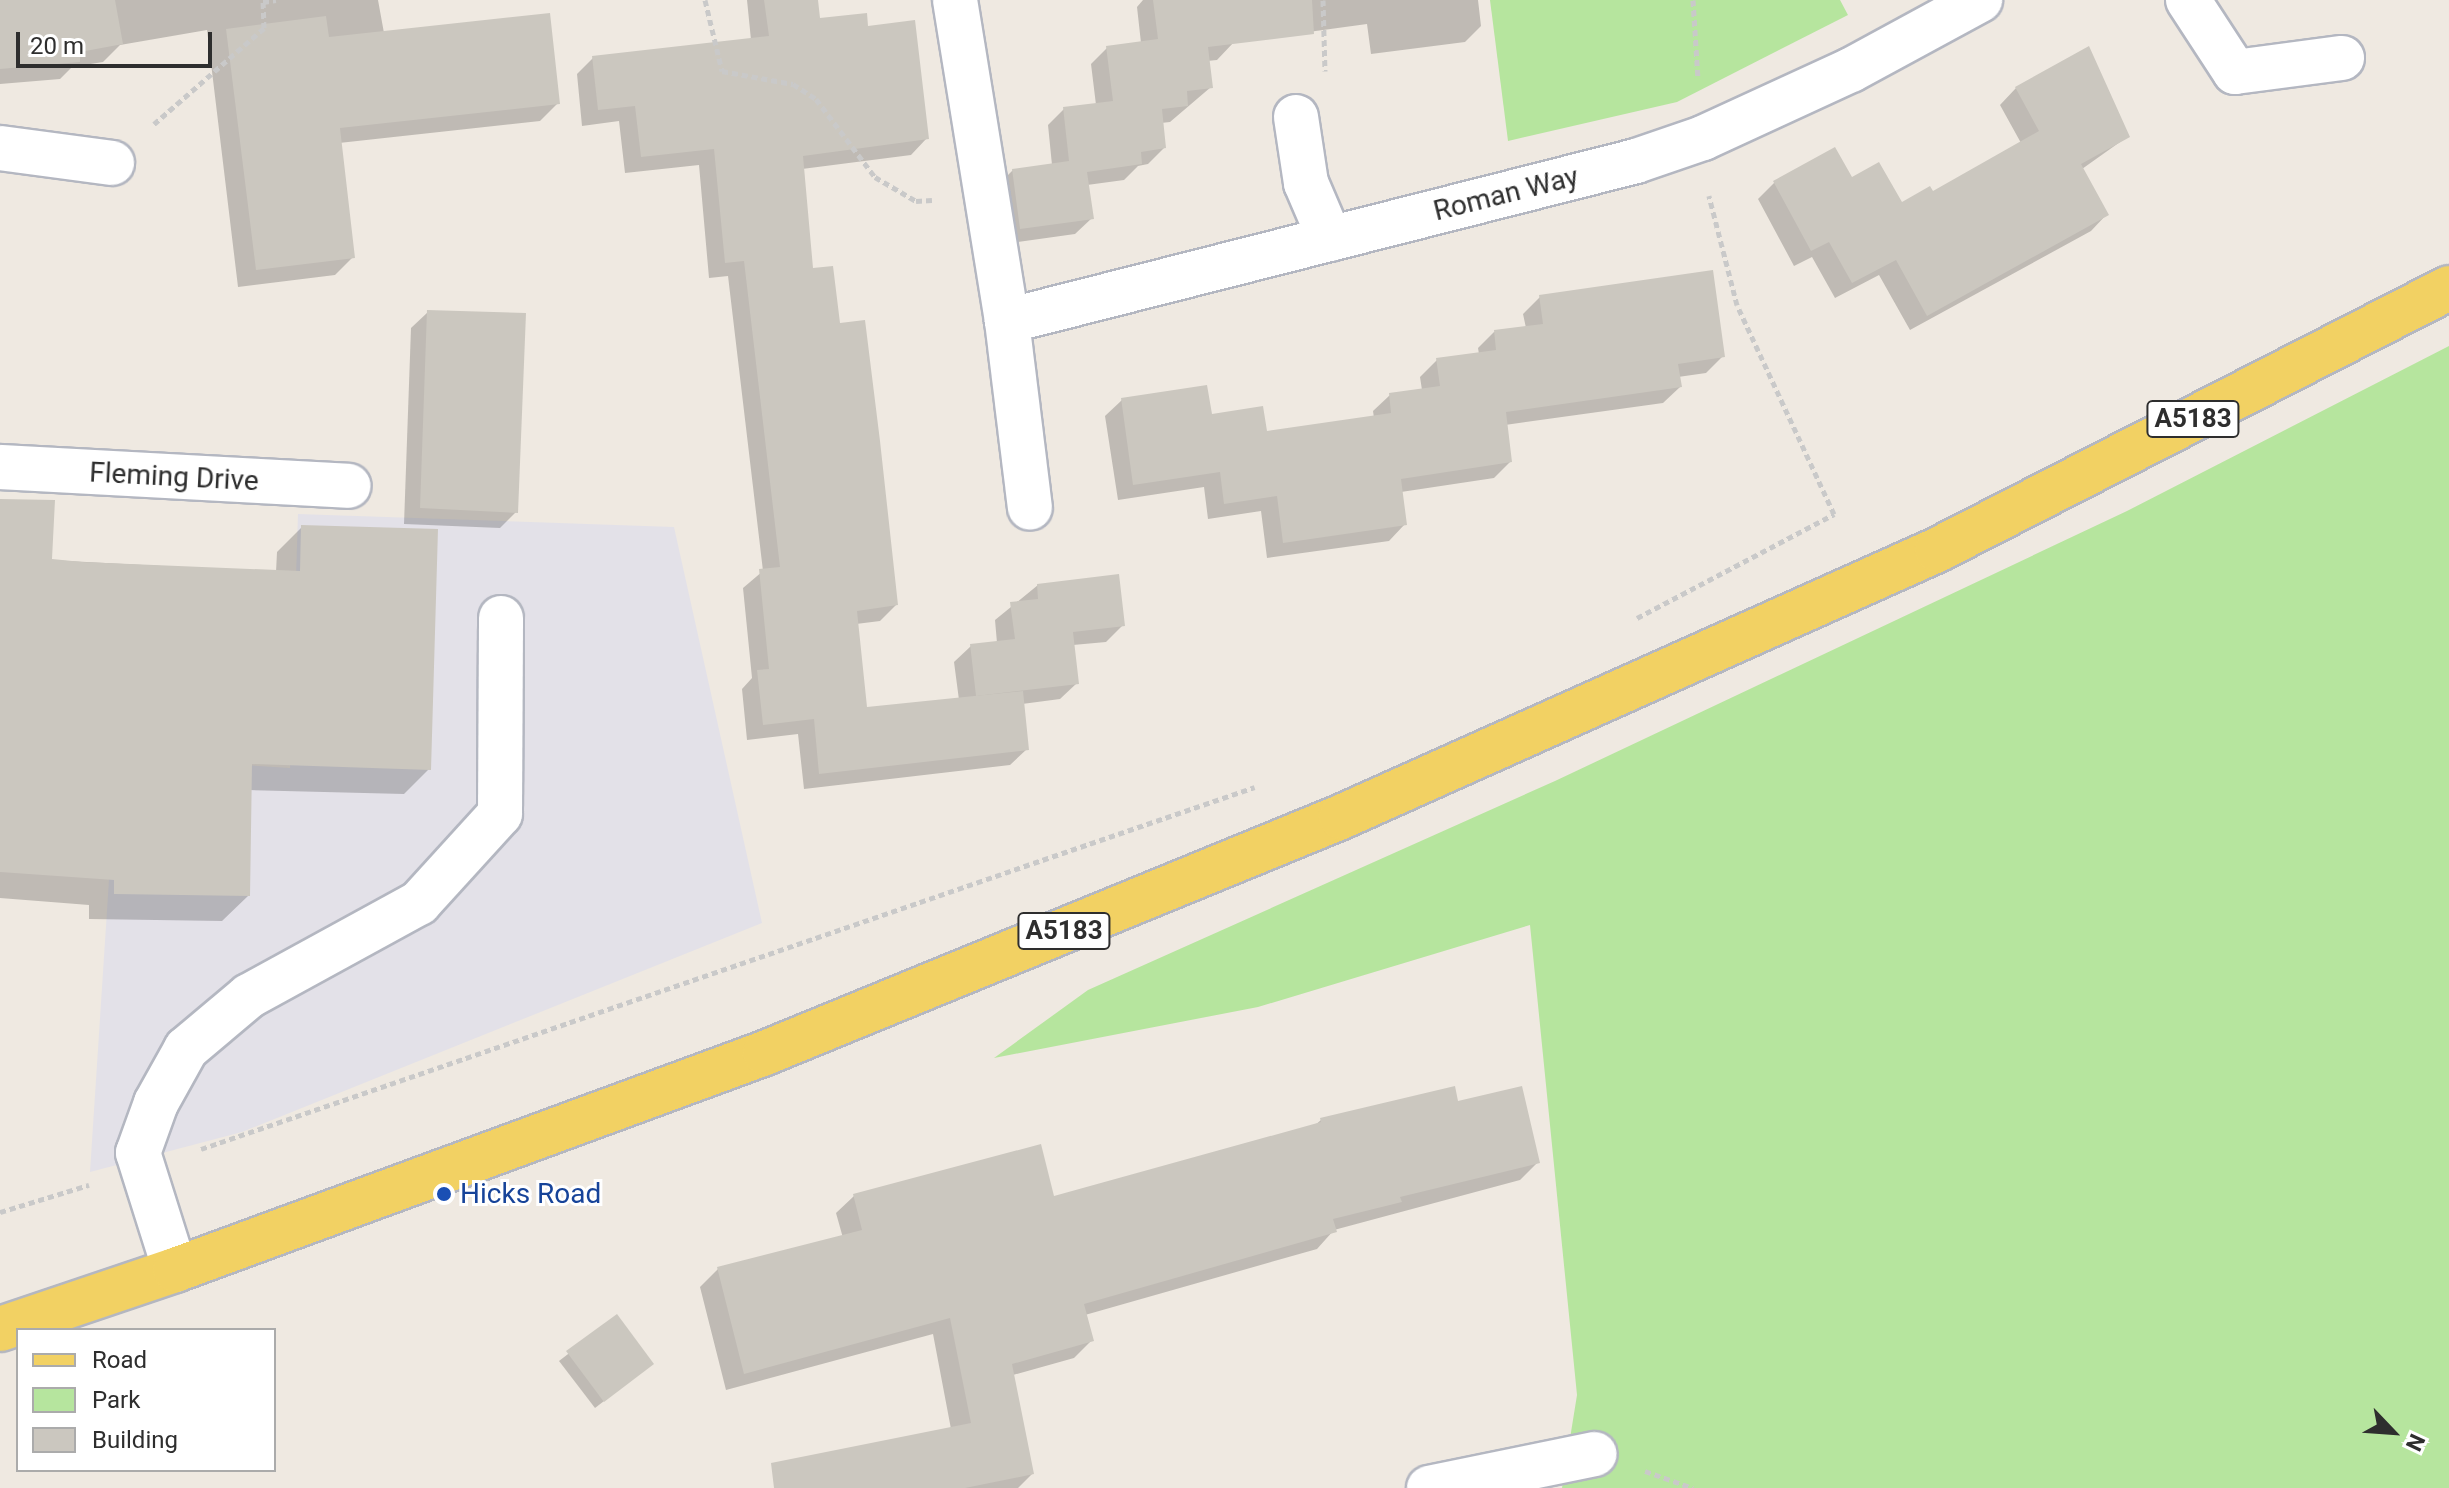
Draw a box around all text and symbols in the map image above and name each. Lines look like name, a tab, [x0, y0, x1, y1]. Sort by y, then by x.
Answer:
scale bar	[20, 16, 216, 66]
text: 20 m	[30, 32, 84, 60]
street label: Roman Way	[1430, 160, 1582, 228]
road number: A5183	[2145, 397, 2241, 441]
street label: Fleming Drive	[88, 456, 260, 498]
road number: A5183	[1016, 909, 1112, 953]
place label: Hicks Road	[460, 1177, 601, 1211]
marker: Hicks Road	[435, 1185, 453, 1203]
legend	[16, 1328, 276, 1472]
text: Road	[92, 1346, 147, 1374]
text: Park	[92, 1386, 140, 1414]
north arrow	[2353, 1392, 2433, 1472]
text: Building	[92, 1426, 178, 1454]
text: N	[2401, 1430, 2430, 1455]

